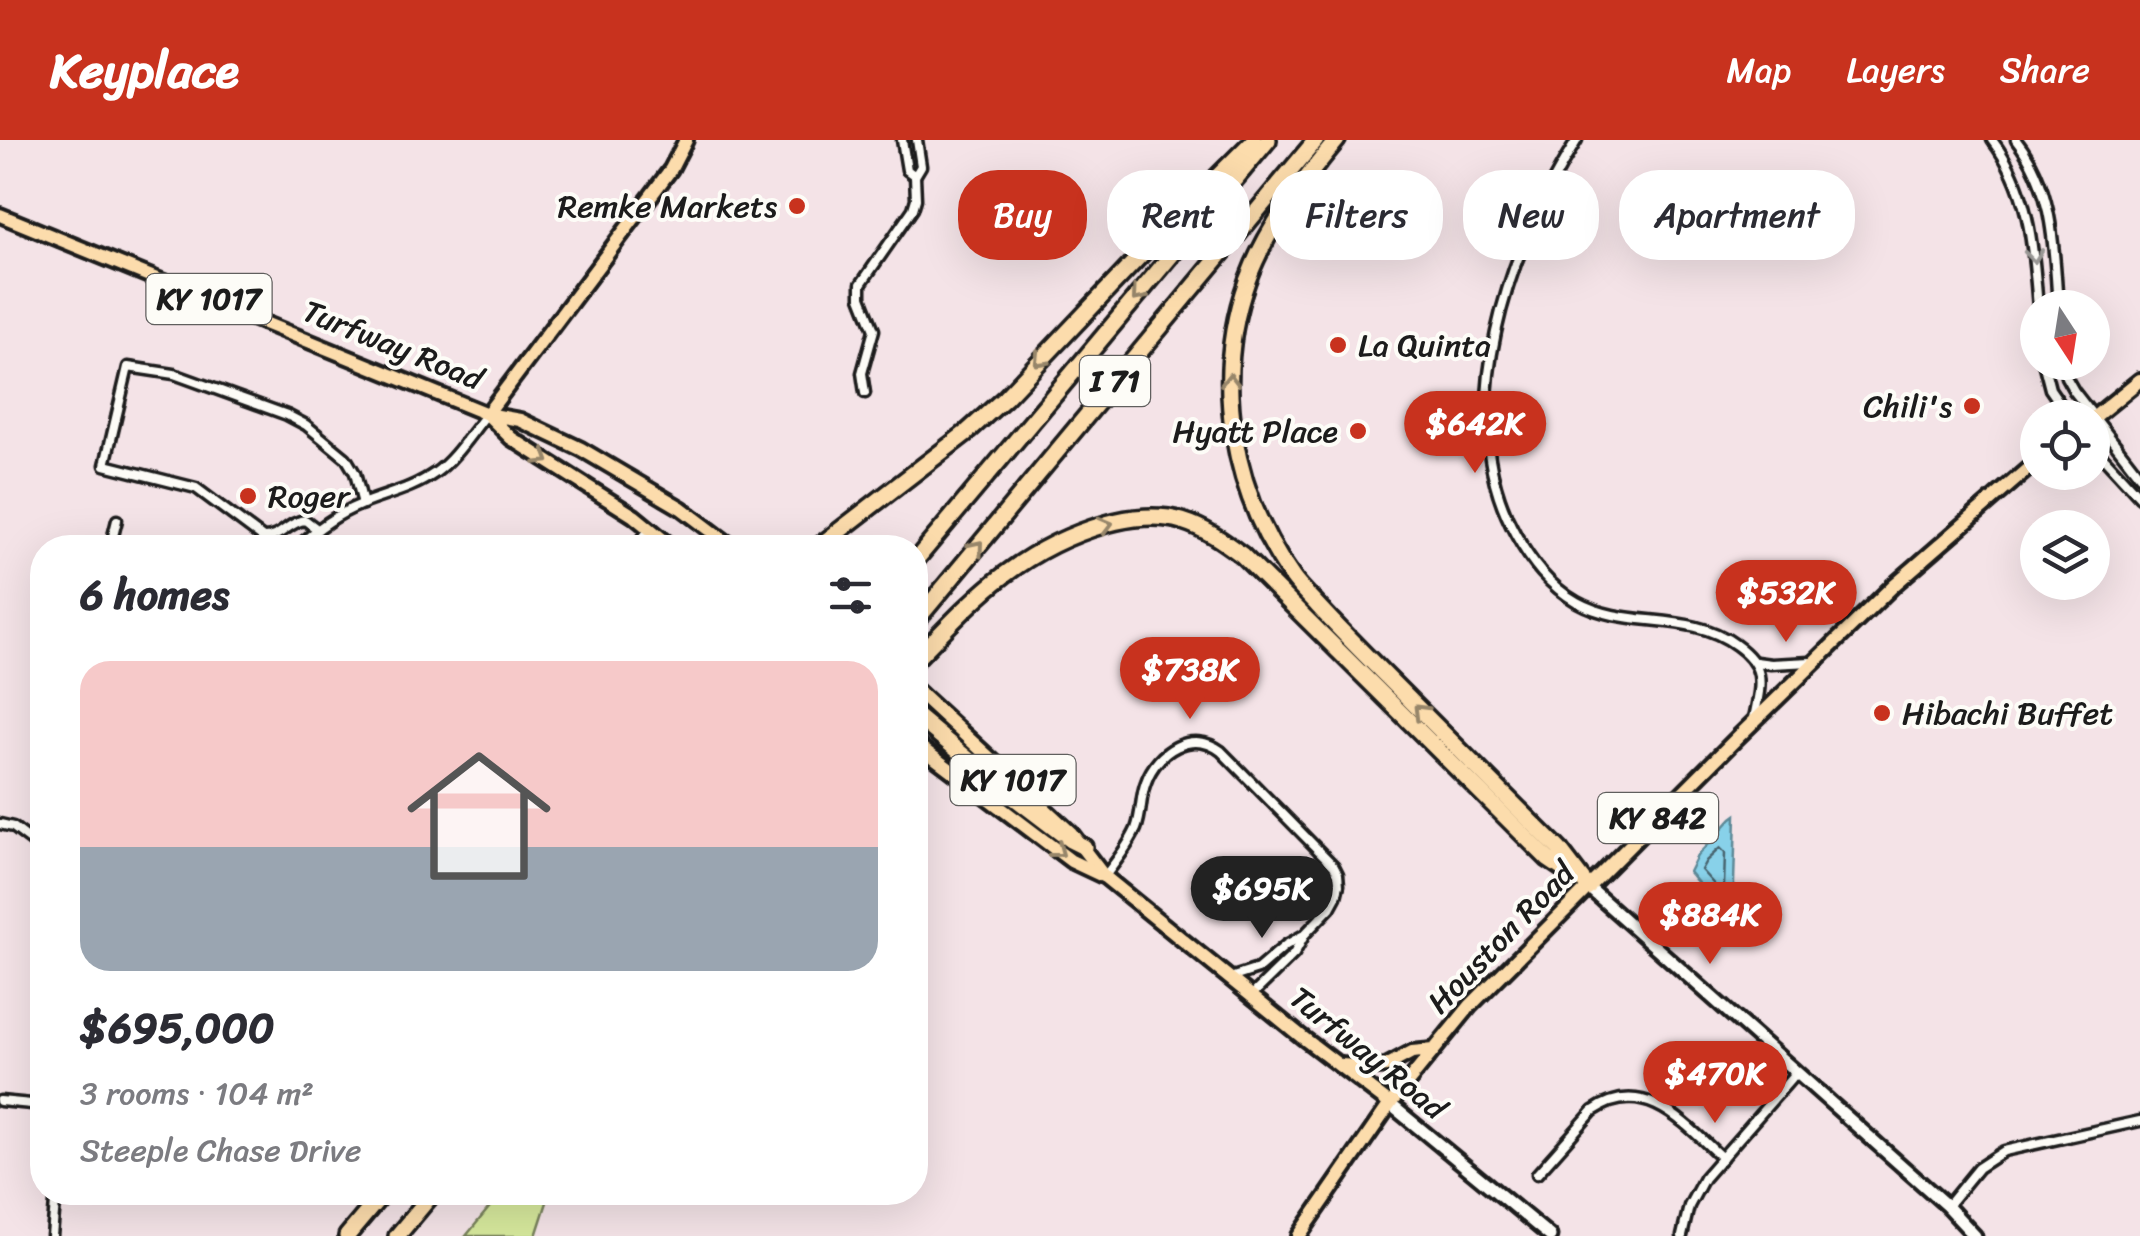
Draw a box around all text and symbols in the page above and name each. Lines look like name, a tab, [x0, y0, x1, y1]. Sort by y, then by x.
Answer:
text: Keyplace	[50, 28, 239, 113]
text: Map	[1727, 39, 1791, 101]
text: Layers	[1846, 39, 1945, 101]
text: Share	[2000, 39, 2090, 101]
chip: Buy	[958, 170, 1087, 260]
chip: Rent	[1107, 170, 1250, 260]
chip: Filters	[1270, 170, 1443, 260]
chip: New	[1463, 170, 1599, 260]
chip: Apartment	[1619, 170, 1855, 260]
place label: Remke Markets	[558, 178, 777, 235]
marker: Remke Markets	[786, 195, 808, 217]
one-way arrow	[2022, 249, 2044, 265]
road number: KY 1017	[146, 274, 272, 324]
street label: Turfway Road	[294, 283, 494, 408]
one-way arrow	[1132, 284, 1150, 302]
north arrow	[2020, 290, 2110, 380]
map controls	[2020, 290, 2110, 600]
place label: La Quinta	[1358, 317, 1491, 374]
marker: La Quinta	[1327, 334, 1349, 356]
one-way arrow	[1034, 349, 1052, 367]
road number: I 71	[1080, 356, 1150, 406]
one-way arrow	[1219, 372, 1241, 388]
place label: Chili's	[1863, 378, 1952, 435]
pin: $642K	[1405, 391, 1545, 476]
text: $642K	[1426, 395, 1524, 452]
marker: Chili's	[1961, 395, 1983, 417]
button: locate	[2020, 400, 2110, 490]
place label: Hyatt Place	[1173, 403, 1338, 460]
marker: Hyatt Place	[1347, 420, 1369, 442]
one-way arrow	[532, 446, 550, 465]
place label: Roger	[268, 468, 351, 525]
marker: Roger	[237, 485, 259, 507]
button: layers	[2020, 510, 2110, 600]
one-way arrow	[1096, 515, 1114, 536]
one-way arrow	[966, 540, 984, 558]
text: 6 homes	[80, 558, 229, 632]
pin: $532K	[1716, 560, 1856, 645]
text: $532K	[1738, 564, 1834, 621]
icon: filters	[823, 568, 878, 623]
pin: $738K	[1120, 637, 1260, 722]
text: $738K	[1142, 641, 1238, 698]
place label: Hibachi Buffet	[1902, 685, 2113, 742]
marker: Hibachi Buffet	[1871, 702, 1893, 724]
one-way arrow	[1414, 704, 1432, 722]
icon: home	[389, 726, 569, 906]
road number: KY 1017	[950, 755, 1076, 805]
road number: KY 842	[1598, 793, 1718, 843]
one-way arrow	[1047, 839, 1065, 856]
street label: Houston Road	[1413, 847, 1591, 1028]
pin: $695K	[1192, 856, 1332, 941]
text: $695K	[1213, 860, 1311, 917]
pin: $884K	[1640, 882, 1780, 967]
text: $884K	[1660, 886, 1760, 943]
street label: Turfway Road	[1276, 971, 1462, 1136]
text: $695,000	[80, 991, 275, 1065]
pin: $470K	[1645, 1041, 1785, 1126]
text: $470K	[1665, 1045, 1765, 1102]
text: 3 rooms · 104 m²	[80, 1065, 314, 1122]
text: Steeple Chase Drive	[80, 1122, 361, 1179]

